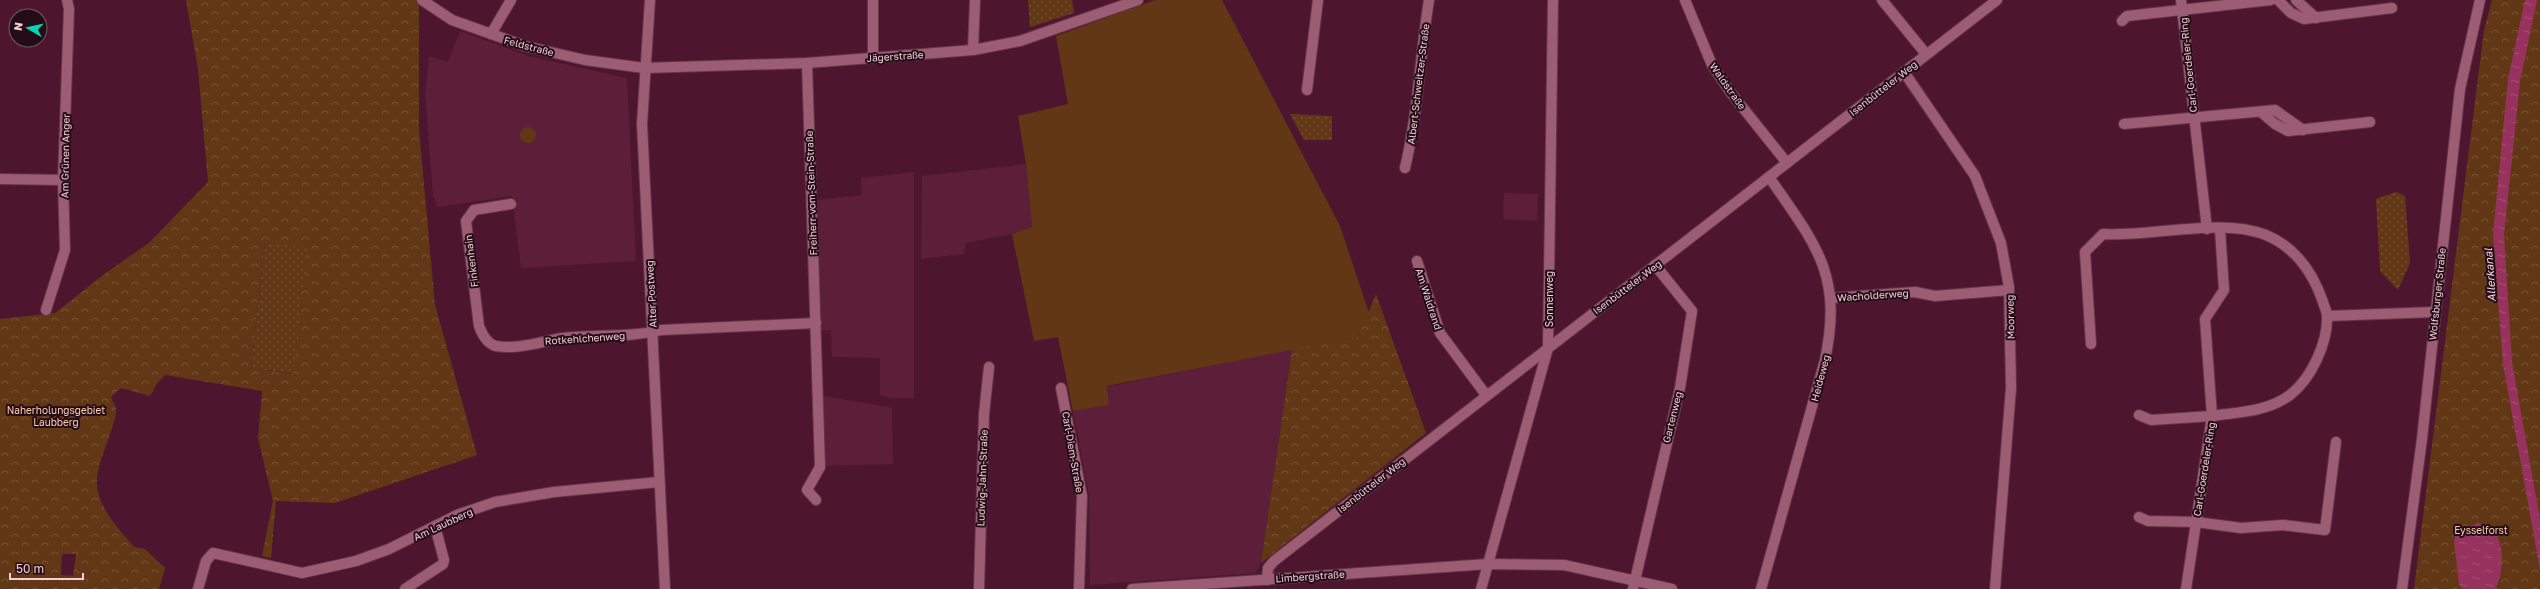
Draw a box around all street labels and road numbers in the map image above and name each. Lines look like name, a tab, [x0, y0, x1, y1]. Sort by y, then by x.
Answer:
street label: Carl-Goerdeler-Ring	[2177, 17, 2199, 113]
street label: Albert-Schweitzer-Straße	[1405, 23, 1431, 145]
street label: Feldstraße	[503, 34, 555, 58]
street label: Jägerstraße	[866, 48, 924, 64]
street label: Isenbütteler Weg	[1847, 58, 1919, 118]
street label: Waldstraße	[1707, 60, 1749, 112]
street label: Am Grünen Anger	[58, 114, 72, 198]
street label: Freiherr-vom-Stein-Straße	[803, 130, 819, 256]
street label: Finkenhain	[462, 234, 480, 288]
street label: Wolfsburger Straße	[2426, 247, 2448, 341]
street label: Isenbütteler Weg	[1590, 257, 1664, 317]
street label: Alter Postweg	[643, 260, 659, 328]
street label: Am Waldrand	[1413, 267, 1445, 331]
street label: Sonnenweg	[1543, 271, 1555, 327]
street label: Wacholderweg	[1837, 287, 1909, 303]
street label: Moorweg	[2004, 295, 2016, 339]
street label: Rotkehlchenweg	[544, 329, 626, 347]
street label: Heideweg	[1808, 353, 1832, 403]
street label: Gartenweg	[1660, 390, 1684, 444]
street label: Carl-Diem-Straße	[1060, 410, 1086, 494]
street label: Carl-Goerdeler-Ring	[2191, 421, 2217, 517]
street label: Ludwig-Jahn-Straße	[974, 429, 990, 527]
street label: Isenbütteler Weg	[1335, 455, 1407, 515]
street label: Am Laubberg	[412, 505, 474, 543]
street label: Limbergstraße	[1275, 568, 1345, 584]

